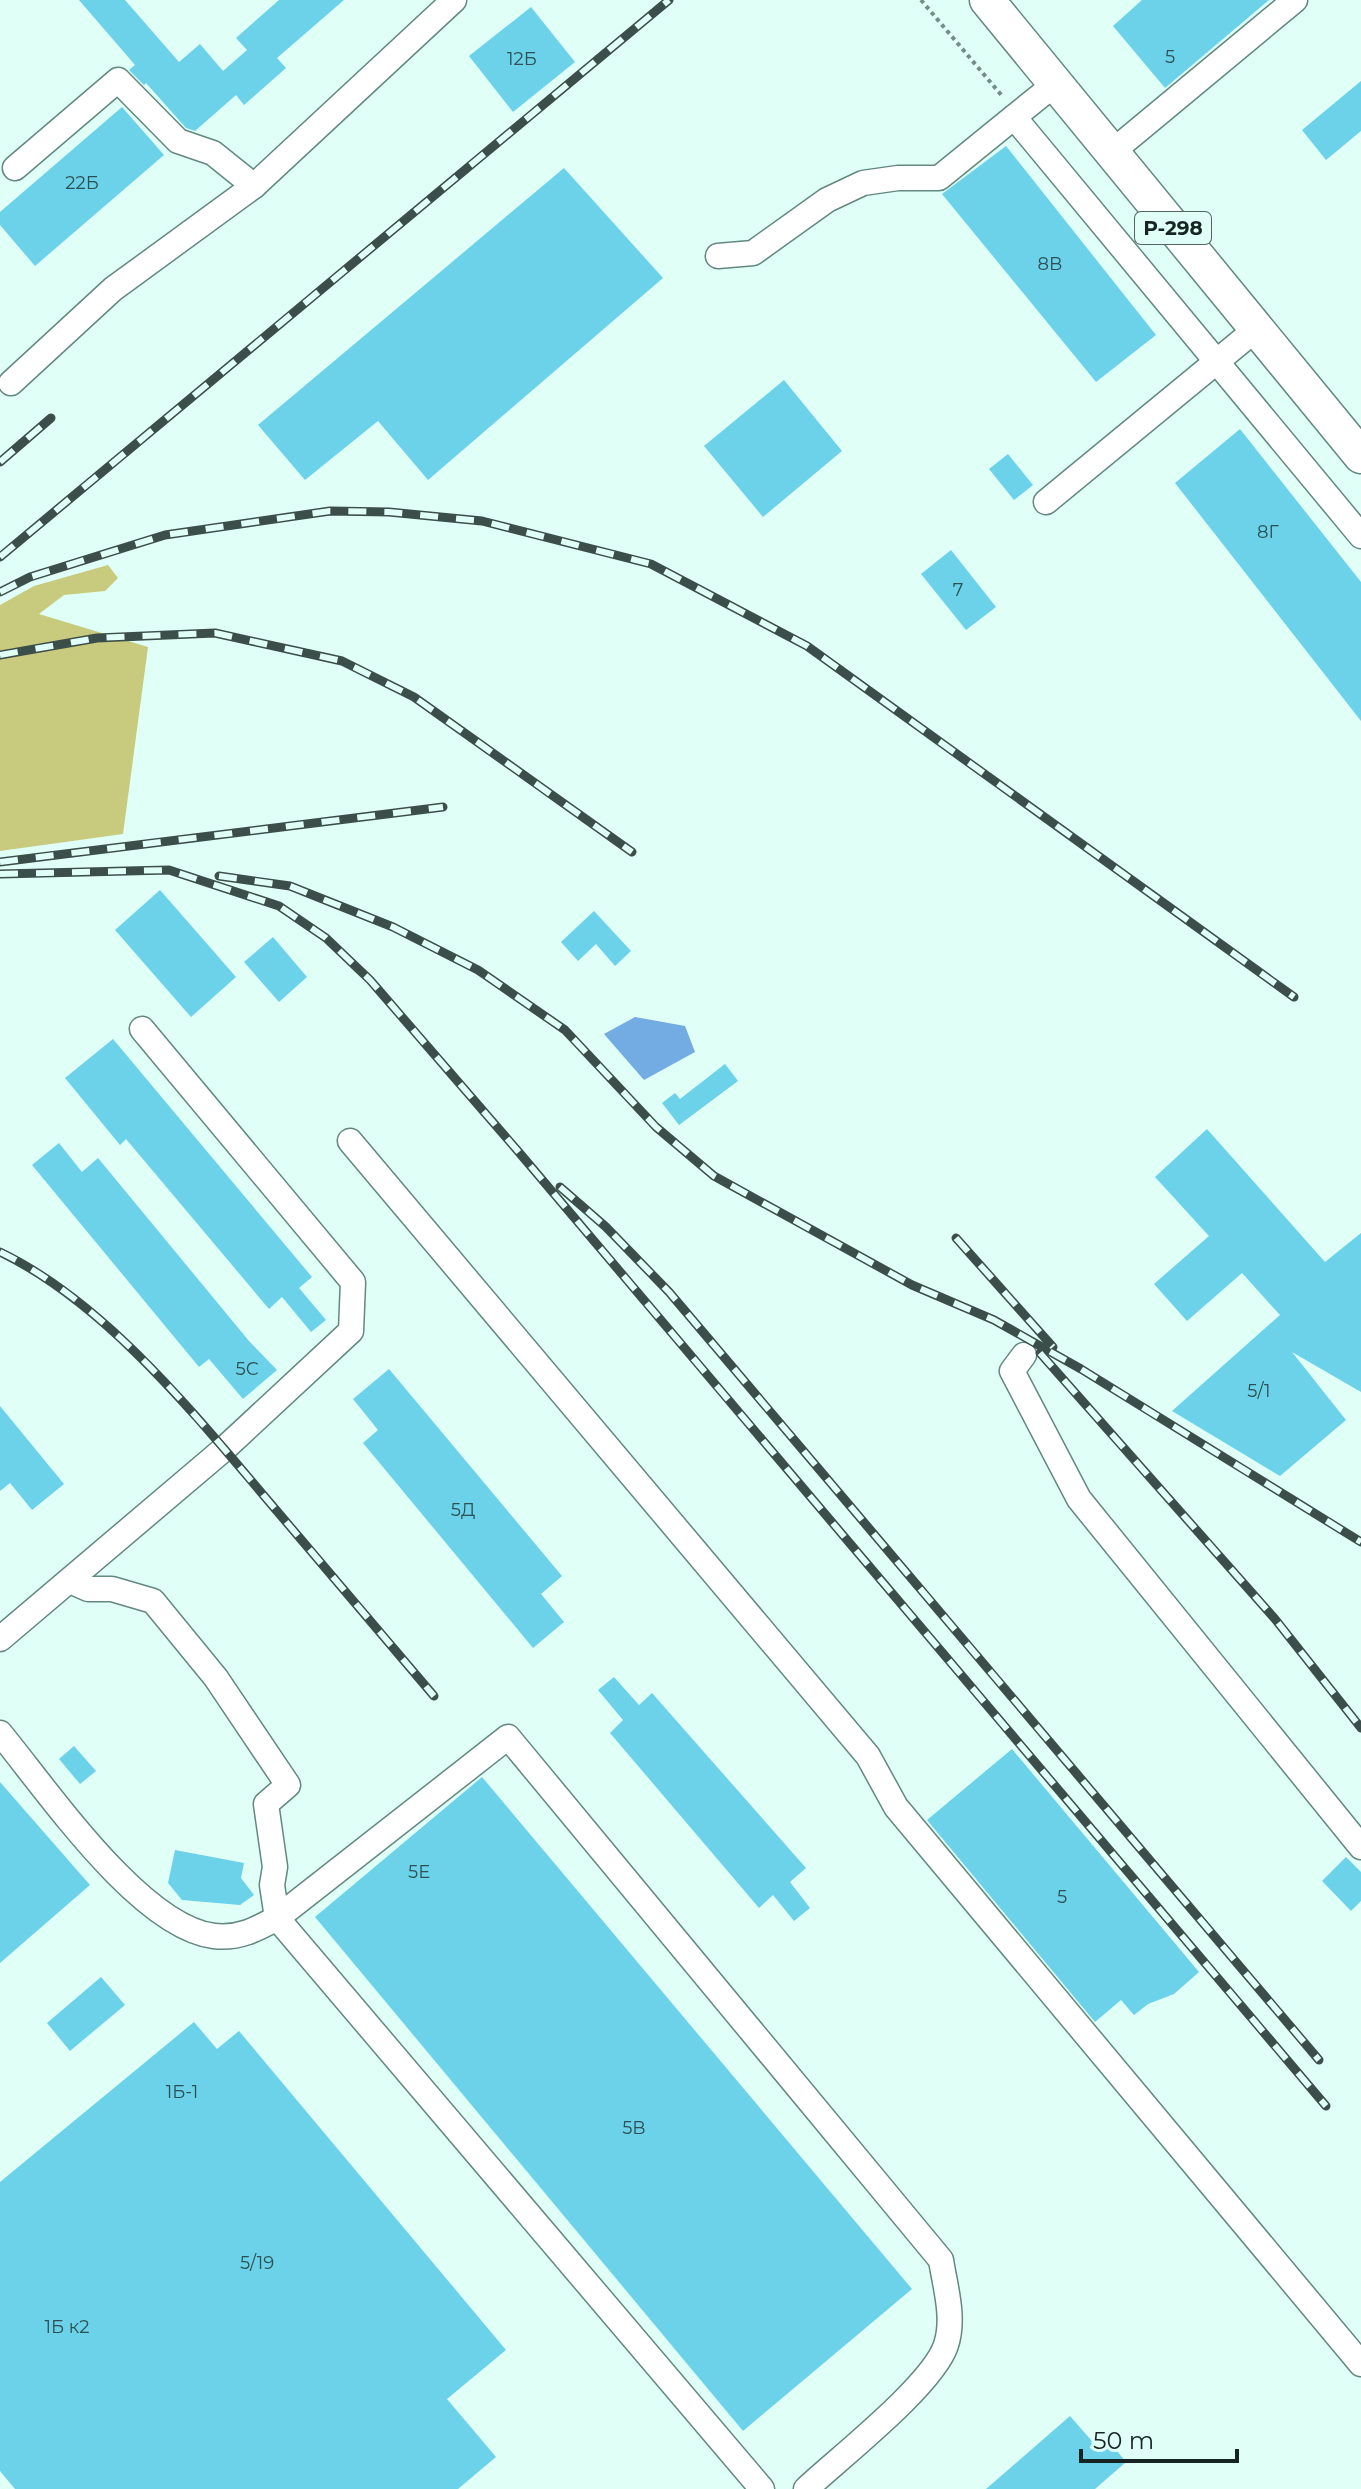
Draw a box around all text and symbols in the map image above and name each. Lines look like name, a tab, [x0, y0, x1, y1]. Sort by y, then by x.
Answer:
house number: 5	[1165, 46, 1175, 68]
house number: 12Б	[507, 48, 537, 70]
house number: 22Б	[65, 172, 99, 194]
road number: Р-298	[1135, 212, 1211, 244]
house number: 8В	[1038, 253, 1062, 275]
house number: 8Г	[1257, 521, 1280, 543]
house number: 7	[953, 579, 963, 601]
house number: 5С	[235, 1358, 259, 1380]
house number: 5/1	[1247, 1380, 1271, 1402]
house number: 5Д	[451, 1499, 475, 1521]
house number: 5Е	[408, 1861, 430, 1883]
house number: 5	[1057, 1886, 1067, 1908]
house number: 1Б-1	[166, 2081, 198, 2103]
house number: 5В	[622, 2117, 646, 2139]
house number: 5/19	[240, 2252, 274, 2274]
house number: 1Б к2	[45, 2316, 89, 2338]
scale bar	[1081, 2413, 1237, 2463]
text: 50 m	[1093, 2426, 1154, 2455]

